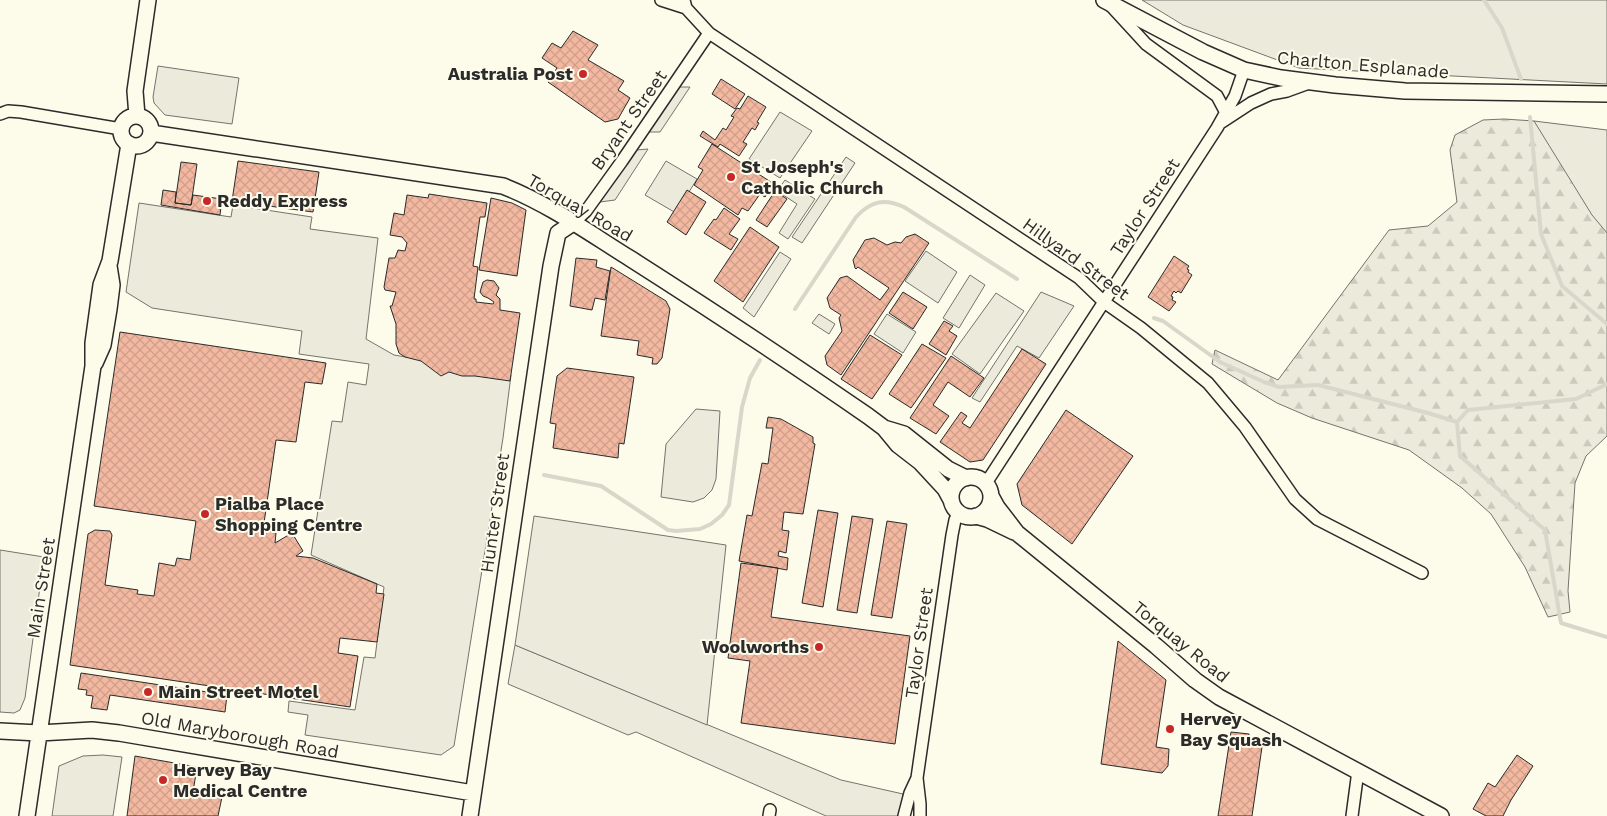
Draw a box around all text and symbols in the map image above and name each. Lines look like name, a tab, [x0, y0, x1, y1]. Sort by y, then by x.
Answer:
street label: Charlton Esplanade	[1276, 47, 1450, 82]
place label: Australia Post	[448, 63, 573, 84]
street label: Bryant Street	[586, 65, 671, 174]
marker: Australia Post	[577, 68, 589, 80]
street label: Taylor Street	[1105, 154, 1184, 259]
place label: St Joseph's Catholic Church	[741, 156, 883, 198]
street label: Torquay Road	[524, 169, 636, 246]
marker: St Joseph's Catholic Church	[725, 171, 737, 183]
place label: Reddy Express	[217, 190, 348, 211]
marker: Reddy Express	[201, 195, 213, 207]
street label: Hillyard Street	[1019, 213, 1134, 305]
street label: Hunter Street	[476, 451, 513, 574]
place label: Pialba Place Shopping Centre	[215, 493, 362, 535]
marker: Pialba Place Shopping Centre	[199, 508, 211, 520]
street label: Main Street	[22, 536, 59, 640]
street label: Taylor Street	[900, 586, 937, 700]
street label: Torquay Road	[1129, 596, 1234, 687]
place label: Woolworths	[702, 636, 809, 657]
marker: Woolworths	[813, 641, 825, 653]
place label: Main Street Motel	[158, 681, 318, 702]
marker: Main Street Motel	[142, 686, 154, 698]
street label: Old Maryborough Road	[140, 707, 341, 762]
place label: Hervey Bay Squash	[1180, 708, 1282, 750]
marker: Hervey Bay Squash	[1164, 723, 1176, 735]
place label: Hervey Bay Medical Centre	[173, 759, 307, 801]
marker: Hervey Bay Medical Centre	[157, 774, 169, 786]

